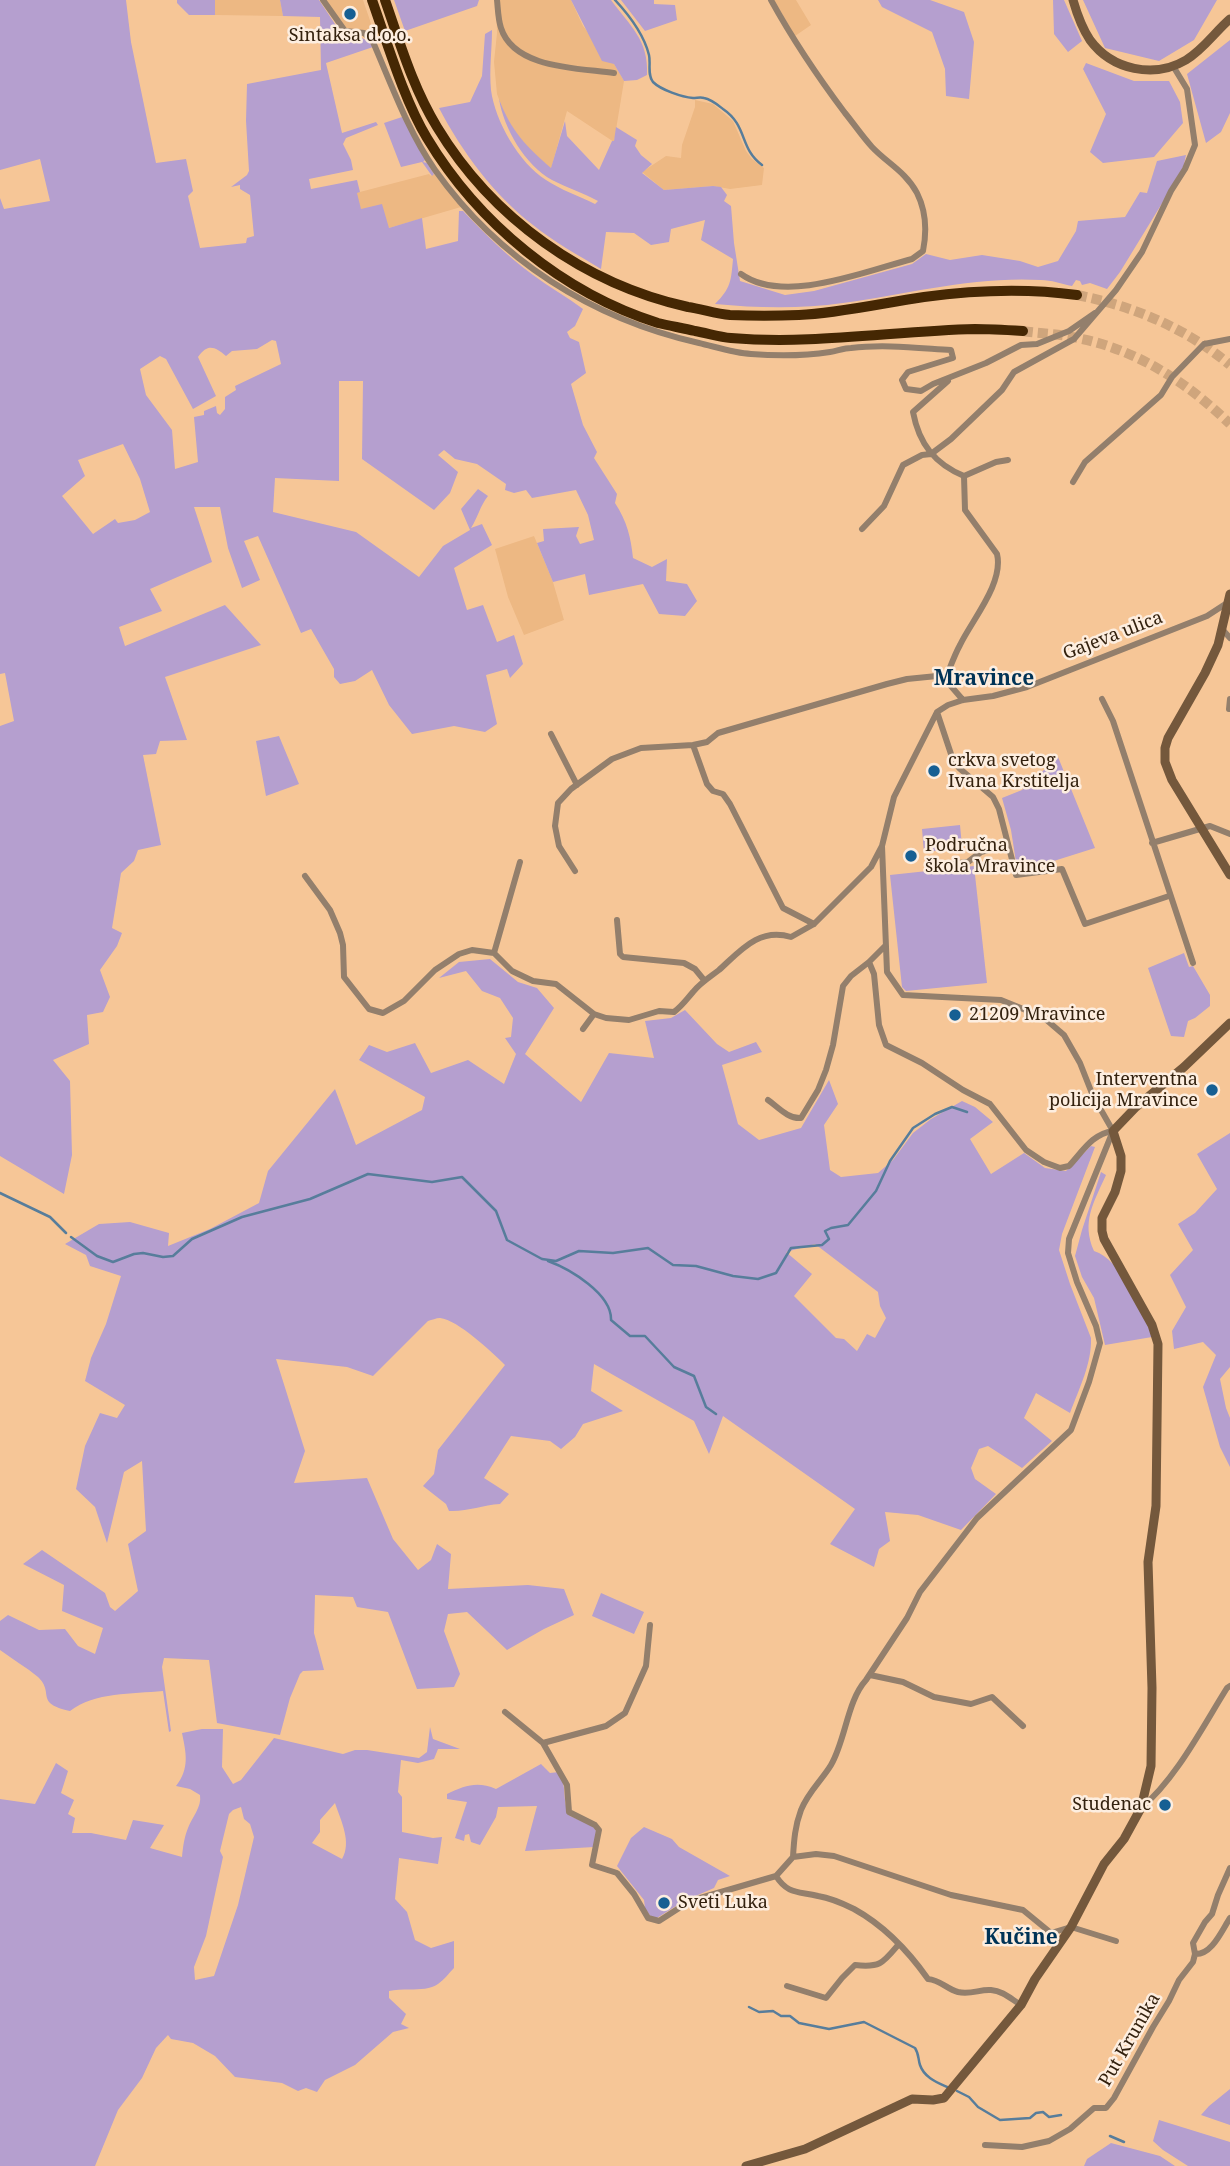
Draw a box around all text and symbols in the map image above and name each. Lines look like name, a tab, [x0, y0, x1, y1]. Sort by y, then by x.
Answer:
marker: Sintaksa d.o.o.	[342, 6, 358, 22]
place label: Sintaksa d.o.o.	[289, 25, 411, 47]
street label: Gajeva ulica	[1060, 607, 1166, 665]
district label: Mravince	[934, 666, 1034, 692]
place label: crkva svetog Ivana Krstitelja	[948, 750, 1080, 792]
marker: crkva svetog Ivana Krstitelja	[926, 763, 942, 779]
place label: Područna škola Mravince	[925, 835, 1055, 878]
marker: Područna škola Mravince	[903, 848, 919, 864]
place label: 21209 Mravince	[969, 1004, 1105, 1026]
marker: 21209 Mravince	[947, 1007, 963, 1023]
place label: Interventna policija Mravince	[1049, 1069, 1198, 1112]
marker: Interventna policija Mravince	[1204, 1082, 1220, 1098]
place label: Studenac	[1072, 1794, 1151, 1816]
marker: Studenac	[1157, 1797, 1173, 1813]
place label: Sveti Luka	[678, 1892, 768, 1914]
marker: Sveti Luka	[656, 1895, 672, 1911]
district label: Kučine	[984, 1925, 1058, 1951]
street label: Put Krunika	[1095, 1990, 1165, 2090]

